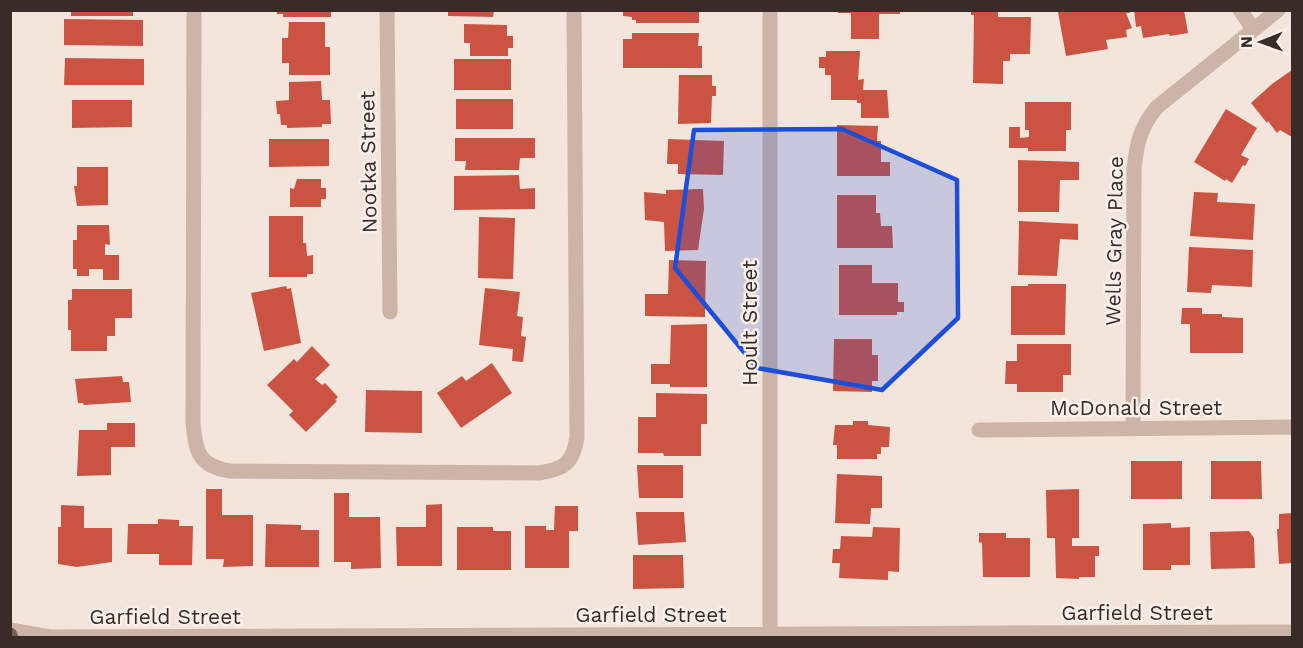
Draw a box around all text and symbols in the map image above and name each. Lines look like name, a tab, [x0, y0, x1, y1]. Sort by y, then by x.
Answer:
north arrow	[1231, 12, 1291, 72]
text: N	[1237, 36, 1256, 48]
street label: Nootka Street	[354, 90, 382, 233]
street label: Wells Gray Place	[1100, 156, 1128, 326]
street label: Hoult Street	[737, 260, 762, 386]
street label: McDonald Street	[1050, 395, 1222, 420]
street label: Garfield Street	[1061, 600, 1213, 625]
street label: Garfield Street	[575, 602, 727, 627]
street label: Garfield Street	[89, 604, 241, 629]

